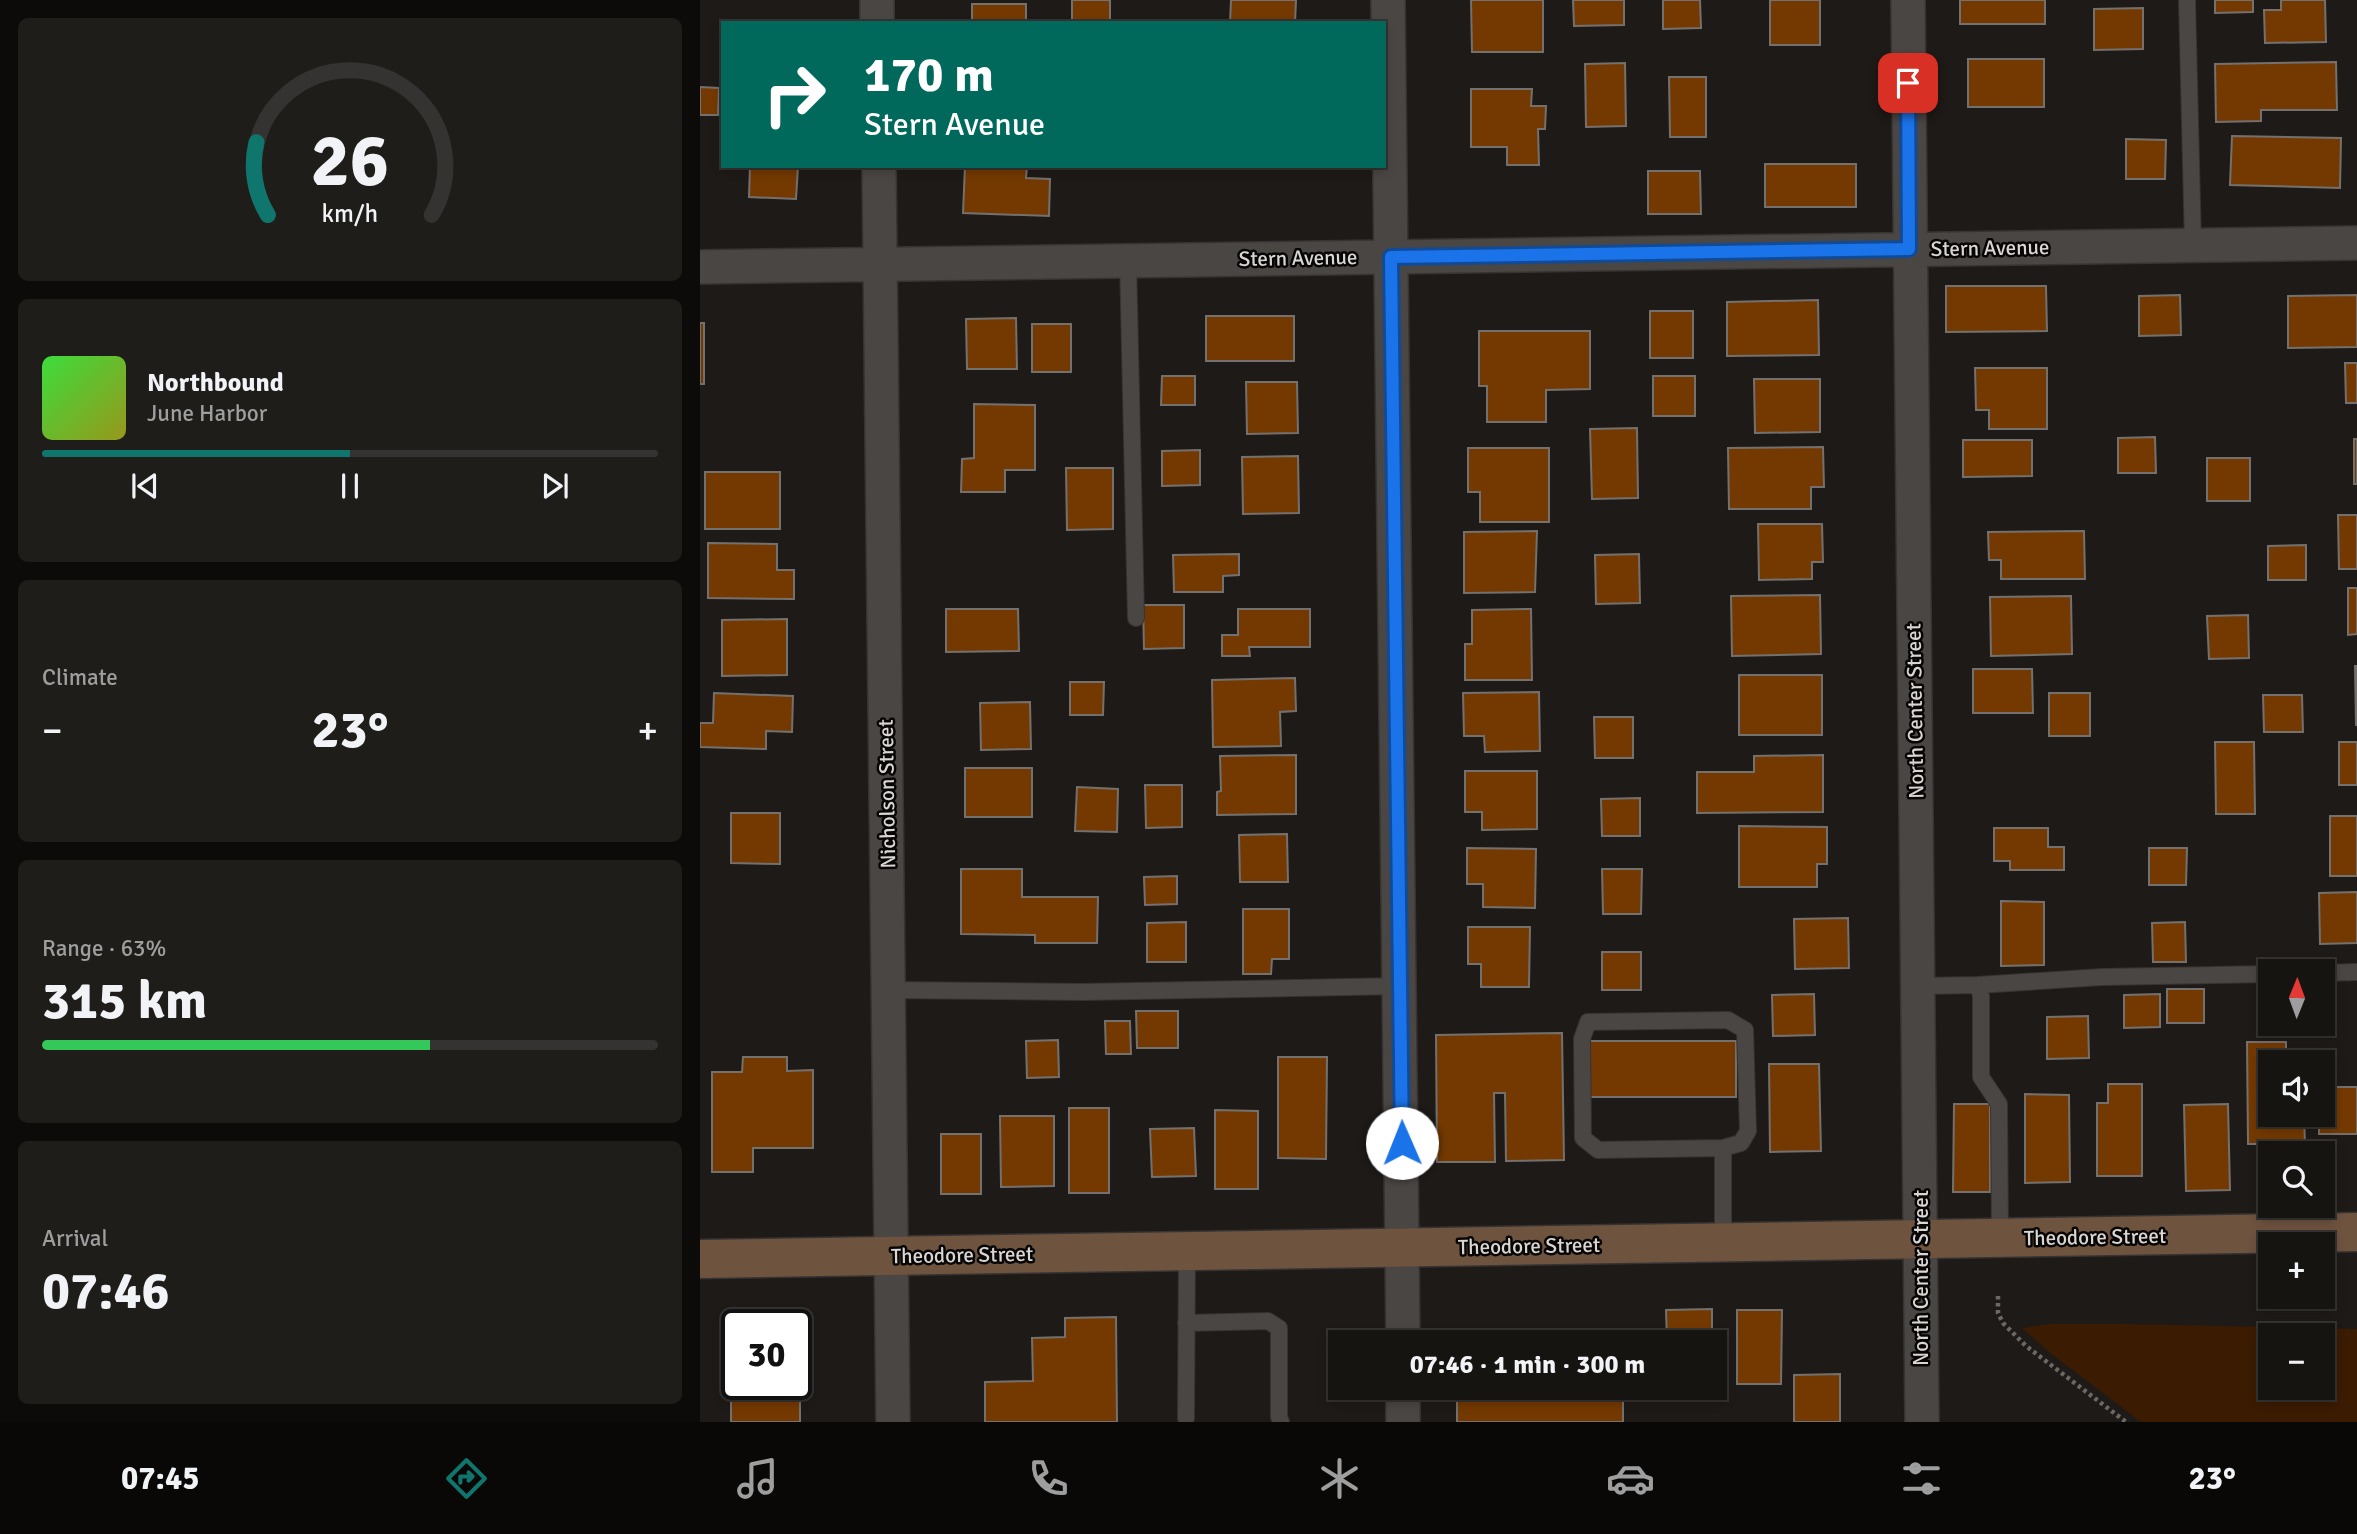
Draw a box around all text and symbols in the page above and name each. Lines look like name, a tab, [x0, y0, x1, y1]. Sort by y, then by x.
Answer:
text: 170 m	[864, 45, 994, 105]
icon: right	[749, 49, 840, 140]
pin	[1878, 53, 1938, 113]
icon: arrive	[1889, 64, 1927, 102]
text: Stern Avenue	[864, 105, 1045, 144]
text: 26	[311, 118, 389, 207]
text: km/h	[322, 198, 378, 229]
street label: Stern Avenue	[1930, 234, 2050, 262]
street label: Stern Avenue	[1238, 244, 1358, 272]
text: Northbound	[147, 367, 284, 399]
text: June Harbor	[147, 399, 267, 428]
icon: previous	[126, 467, 164, 505]
icon: pause	[331, 467, 369, 505]
icon: next	[536, 467, 574, 505]
street label: North Center Street	[1900, 623, 1930, 799]
text: Climate	[42, 663, 118, 692]
text: 23°	[312, 698, 388, 762]
text: −	[42, 707, 63, 754]
text: +	[637, 707, 658, 754]
street label: Nicholson Street	[873, 719, 901, 869]
text: Range · 63%	[42, 934, 166, 963]
north arrow	[2258, 959, 2334, 1036]
map controls	[2258, 959, 2335, 1400]
text: 315 km	[42, 969, 207, 1033]
button: sound	[2258, 1050, 2335, 1127]
position arrow	[1365, 1106, 1439, 1180]
button: search	[2258, 1141, 2335, 1218]
street label: North Center Street	[1908, 1190, 1934, 1366]
street label: Theodore Street	[2024, 1223, 2166, 1251]
text: Arrival	[42, 1224, 108, 1253]
street label: Theodore Street	[1458, 1232, 1600, 1260]
button: +	[2258, 1232, 2335, 1309]
street label: Theodore Street	[891, 1241, 1033, 1269]
text: 07:46	[42, 1259, 170, 1323]
speed limit sign: 30	[721, 1309, 812, 1400]
button: −	[2258, 1323, 2335, 1400]
text: 07:46 · 1 min · 300 m	[1410, 1349, 1645, 1381]
icon: directions	[442, 1454, 491, 1503]
icon: music	[733, 1454, 782, 1503]
icon: phone	[1024, 1454, 1073, 1503]
icon: climate	[1315, 1454, 1364, 1503]
icon: car	[1606, 1454, 1655, 1503]
icon: filters	[1897, 1454, 1946, 1503]
text: 07:45	[121, 1459, 200, 1498]
text: 23°	[2188, 1459, 2236, 1498]

